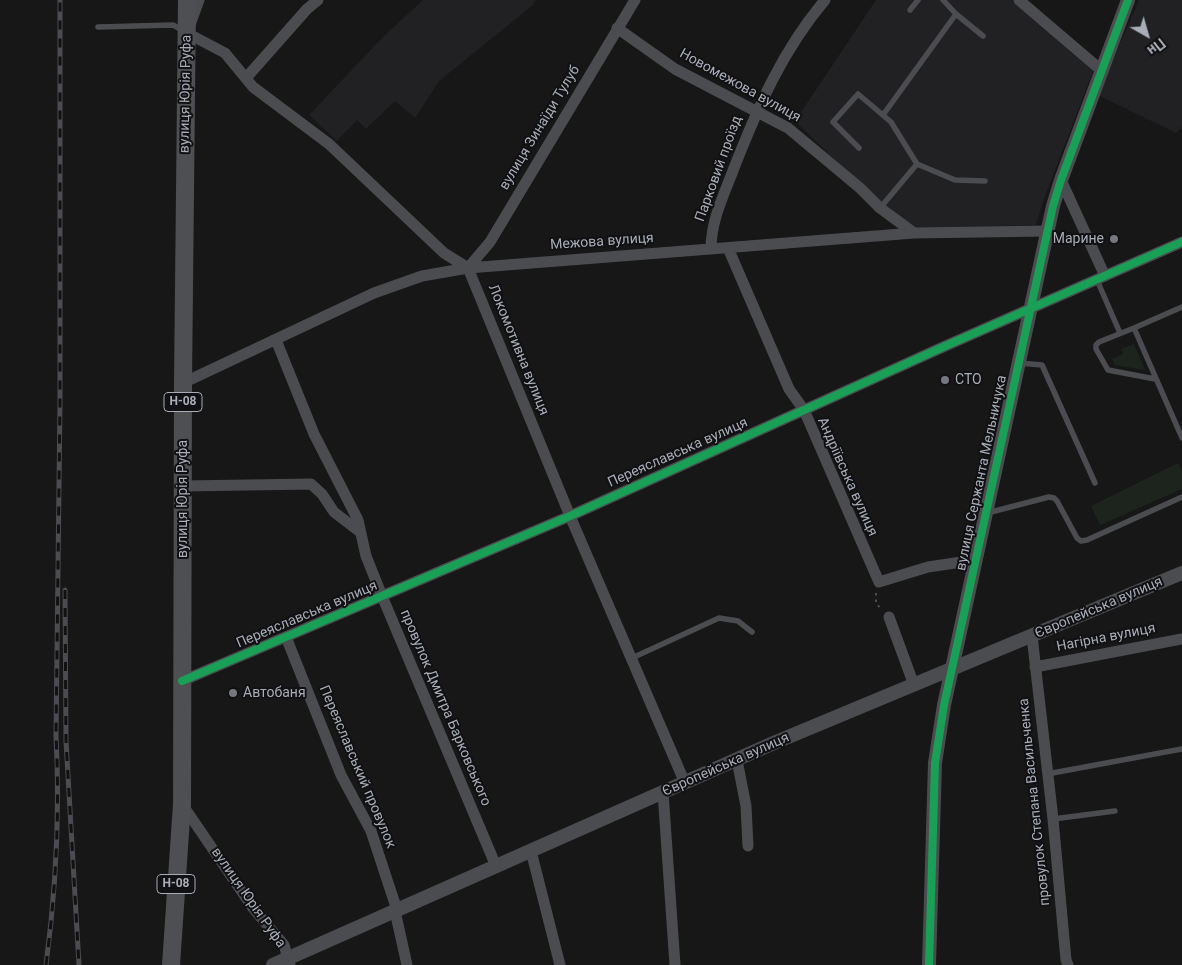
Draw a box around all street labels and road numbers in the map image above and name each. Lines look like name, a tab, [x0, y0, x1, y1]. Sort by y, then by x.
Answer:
street label: вулиця Юрія Руфа	[177, 35, 195, 153]
street label: Новомежова вулиця	[676, 46, 804, 126]
street label: вулиця Зинаїди Тулуб	[496, 63, 584, 193]
street label: Парковий проїзд	[692, 114, 746, 224]
street label: Межова вулиця	[550, 230, 654, 254]
street label: Локомотивна вулиця	[484, 282, 552, 418]
street label: вулиця Сержанта Мельничука	[953, 374, 1011, 572]
road number: Н-08	[164, 392, 202, 412]
street label: Переяславська вулиця	[605, 415, 751, 491]
street label: Андріївська вулиця	[813, 415, 881, 539]
street label: вулиця Юрія Руфа	[175, 440, 191, 558]
street label: Європейська вулиця	[1033, 574, 1165, 642]
street label: Переяславська вулиця	[234, 578, 380, 652]
street label: провулок Дмитра Барковського	[396, 607, 494, 809]
street label: Нагірна вулиця	[1055, 620, 1157, 656]
street label: Переяславський провулок	[315, 683, 399, 851]
street label: провулок Степана Васильченка	[1016, 698, 1054, 906]
street label: Європейська вулиця	[660, 729, 792, 801]
street label: вулиця Юрія Руфа	[207, 845, 289, 951]
road number: Н-08	[157, 874, 195, 894]

